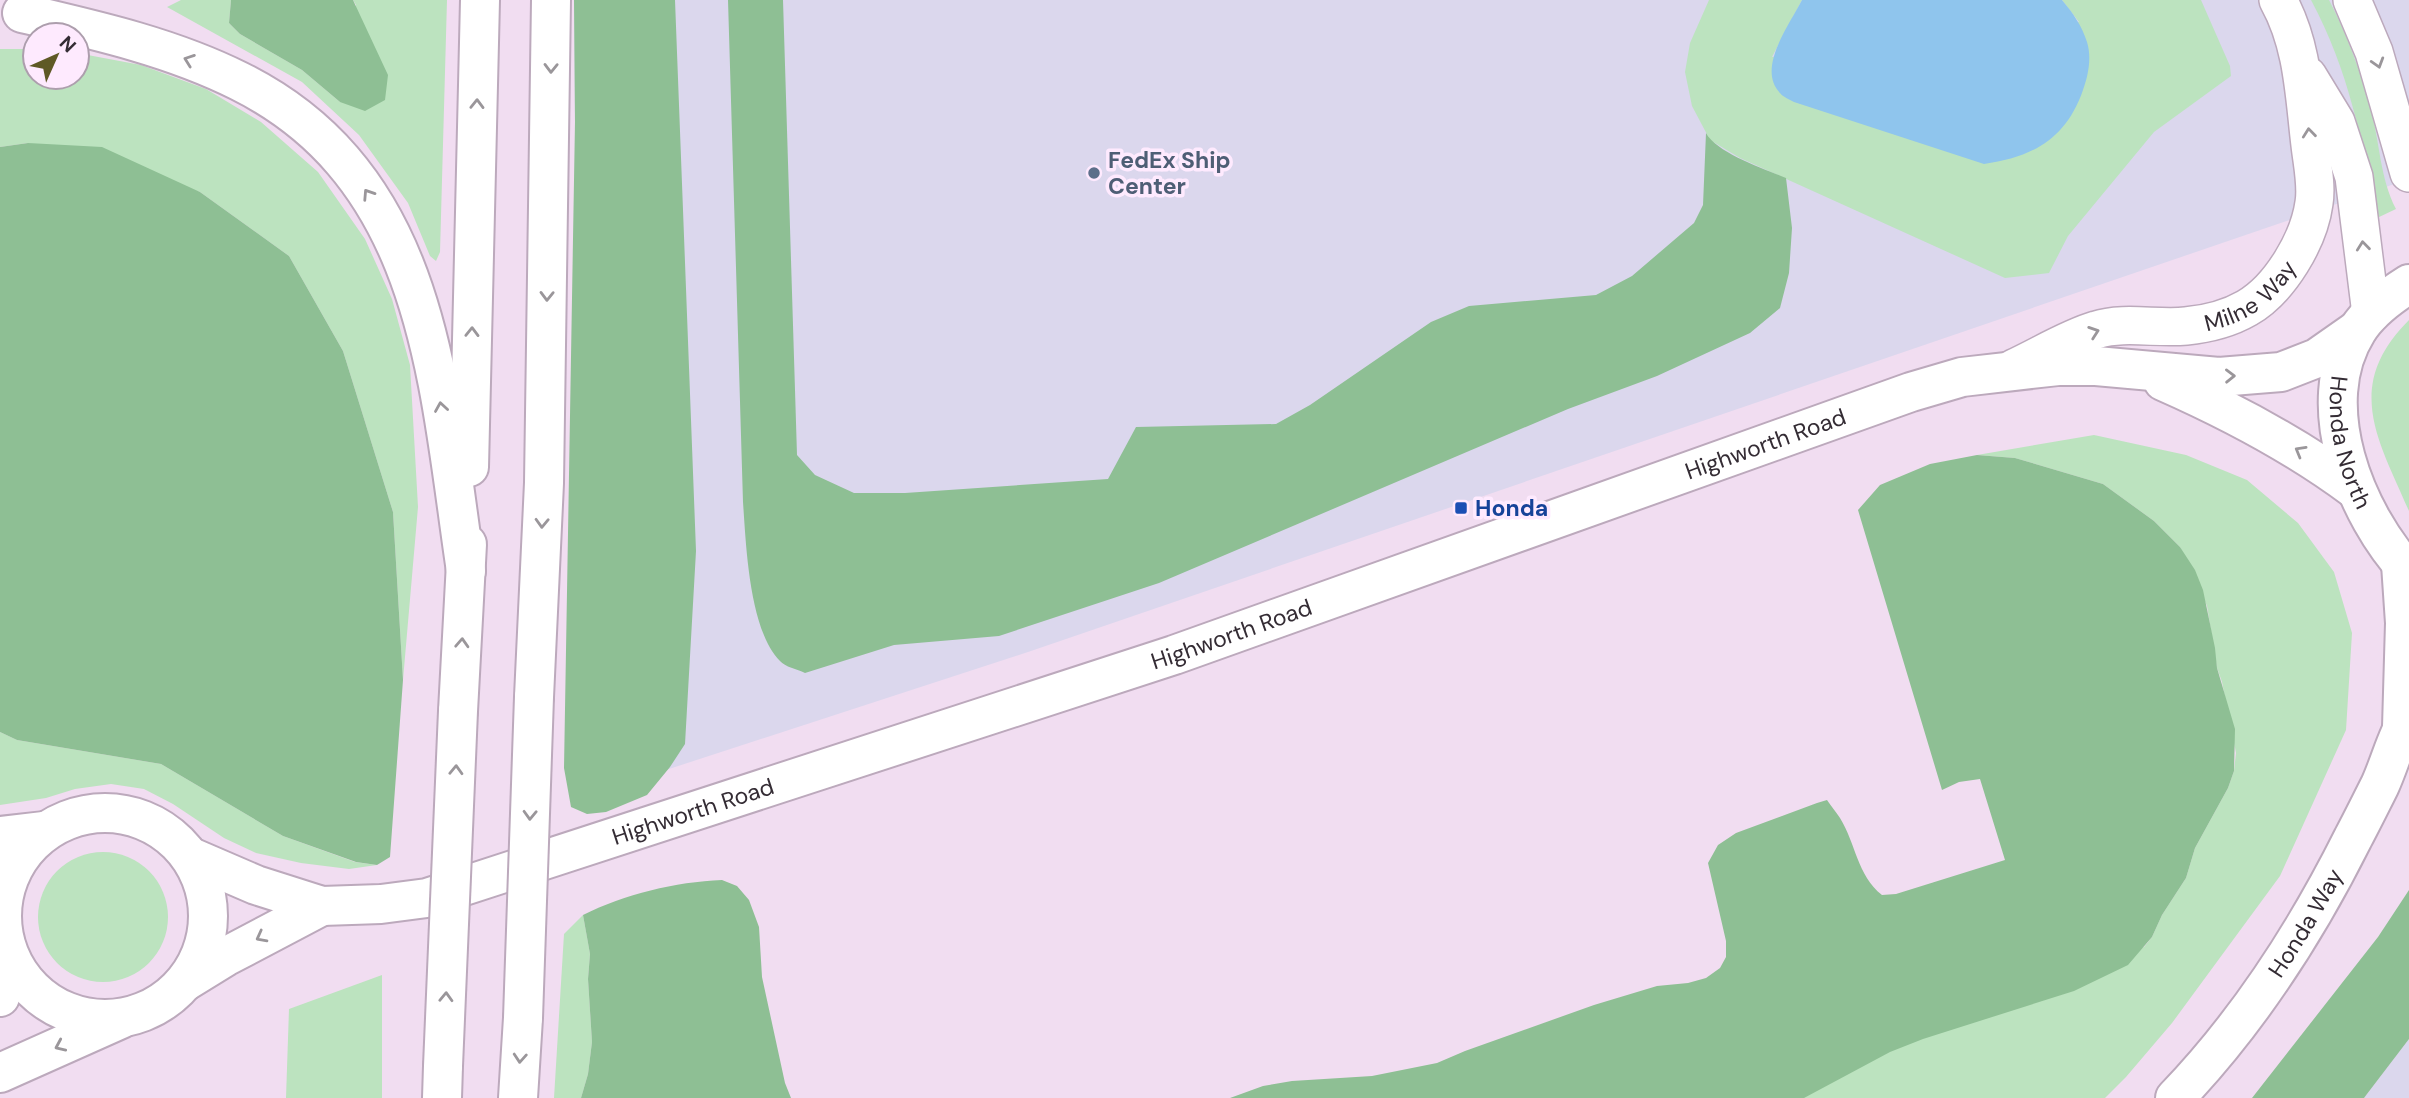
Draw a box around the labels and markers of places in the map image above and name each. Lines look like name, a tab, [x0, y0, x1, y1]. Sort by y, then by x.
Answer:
place label: FedEx Ship Center	[1108, 145, 1231, 201]
marker: FedEx Ship Center	[1086, 165, 1102, 181]
place label: Honda	[1475, 493, 1548, 523]
marker: Honda	[1453, 500, 1469, 516]

